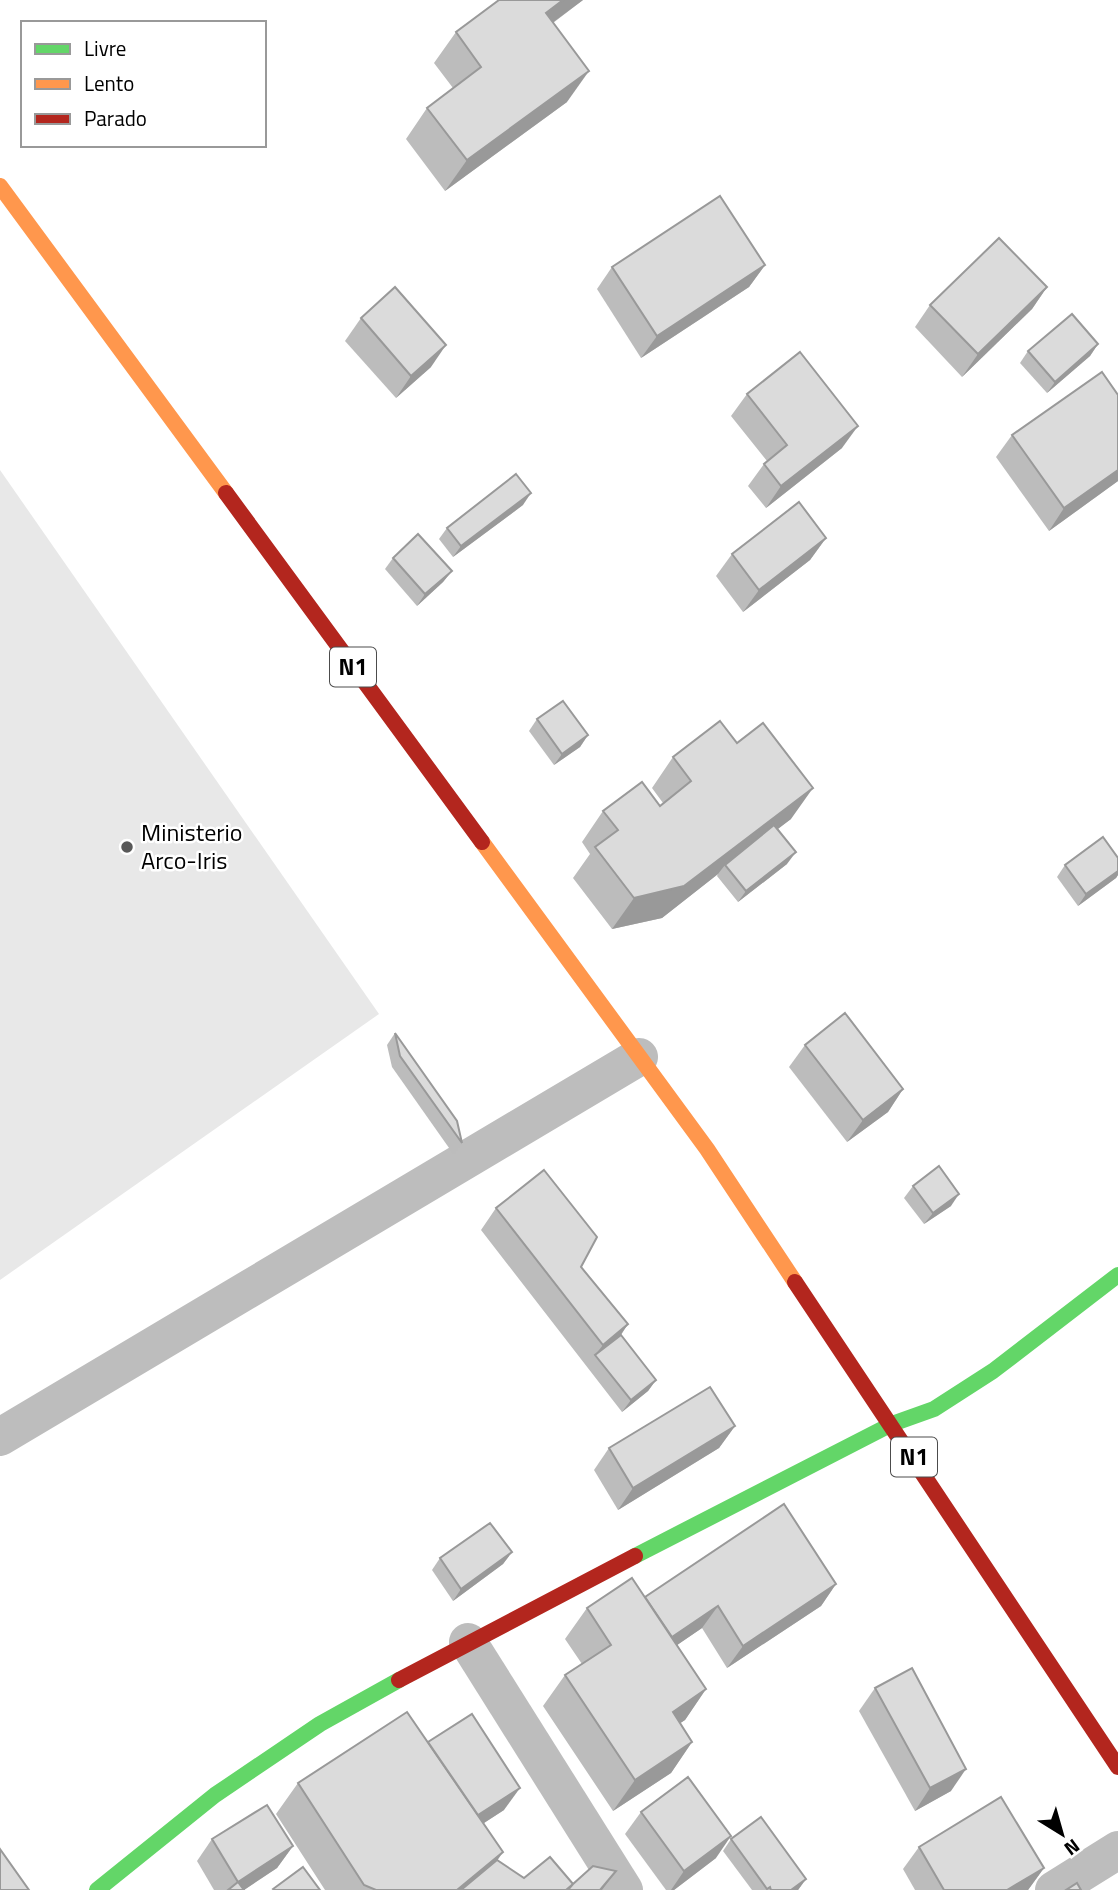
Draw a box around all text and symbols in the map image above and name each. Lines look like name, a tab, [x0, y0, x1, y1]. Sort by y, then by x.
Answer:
legend	[21, 21, 266, 147]
text: Livre	[84, 32, 126, 64]
text: Lento	[84, 67, 134, 99]
text: Parado	[84, 102, 147, 134]
road number: N1	[330, 648, 376, 687]
place label: Ministerio Arco-Iris	[141, 814, 243, 878]
marker: Ministerio Arco-Iris	[119, 839, 135, 855]
road number: N1	[891, 1438, 937, 1476]
north arrow	[1027, 1799, 1097, 1869]
text: N	[1059, 1832, 1087, 1864]

